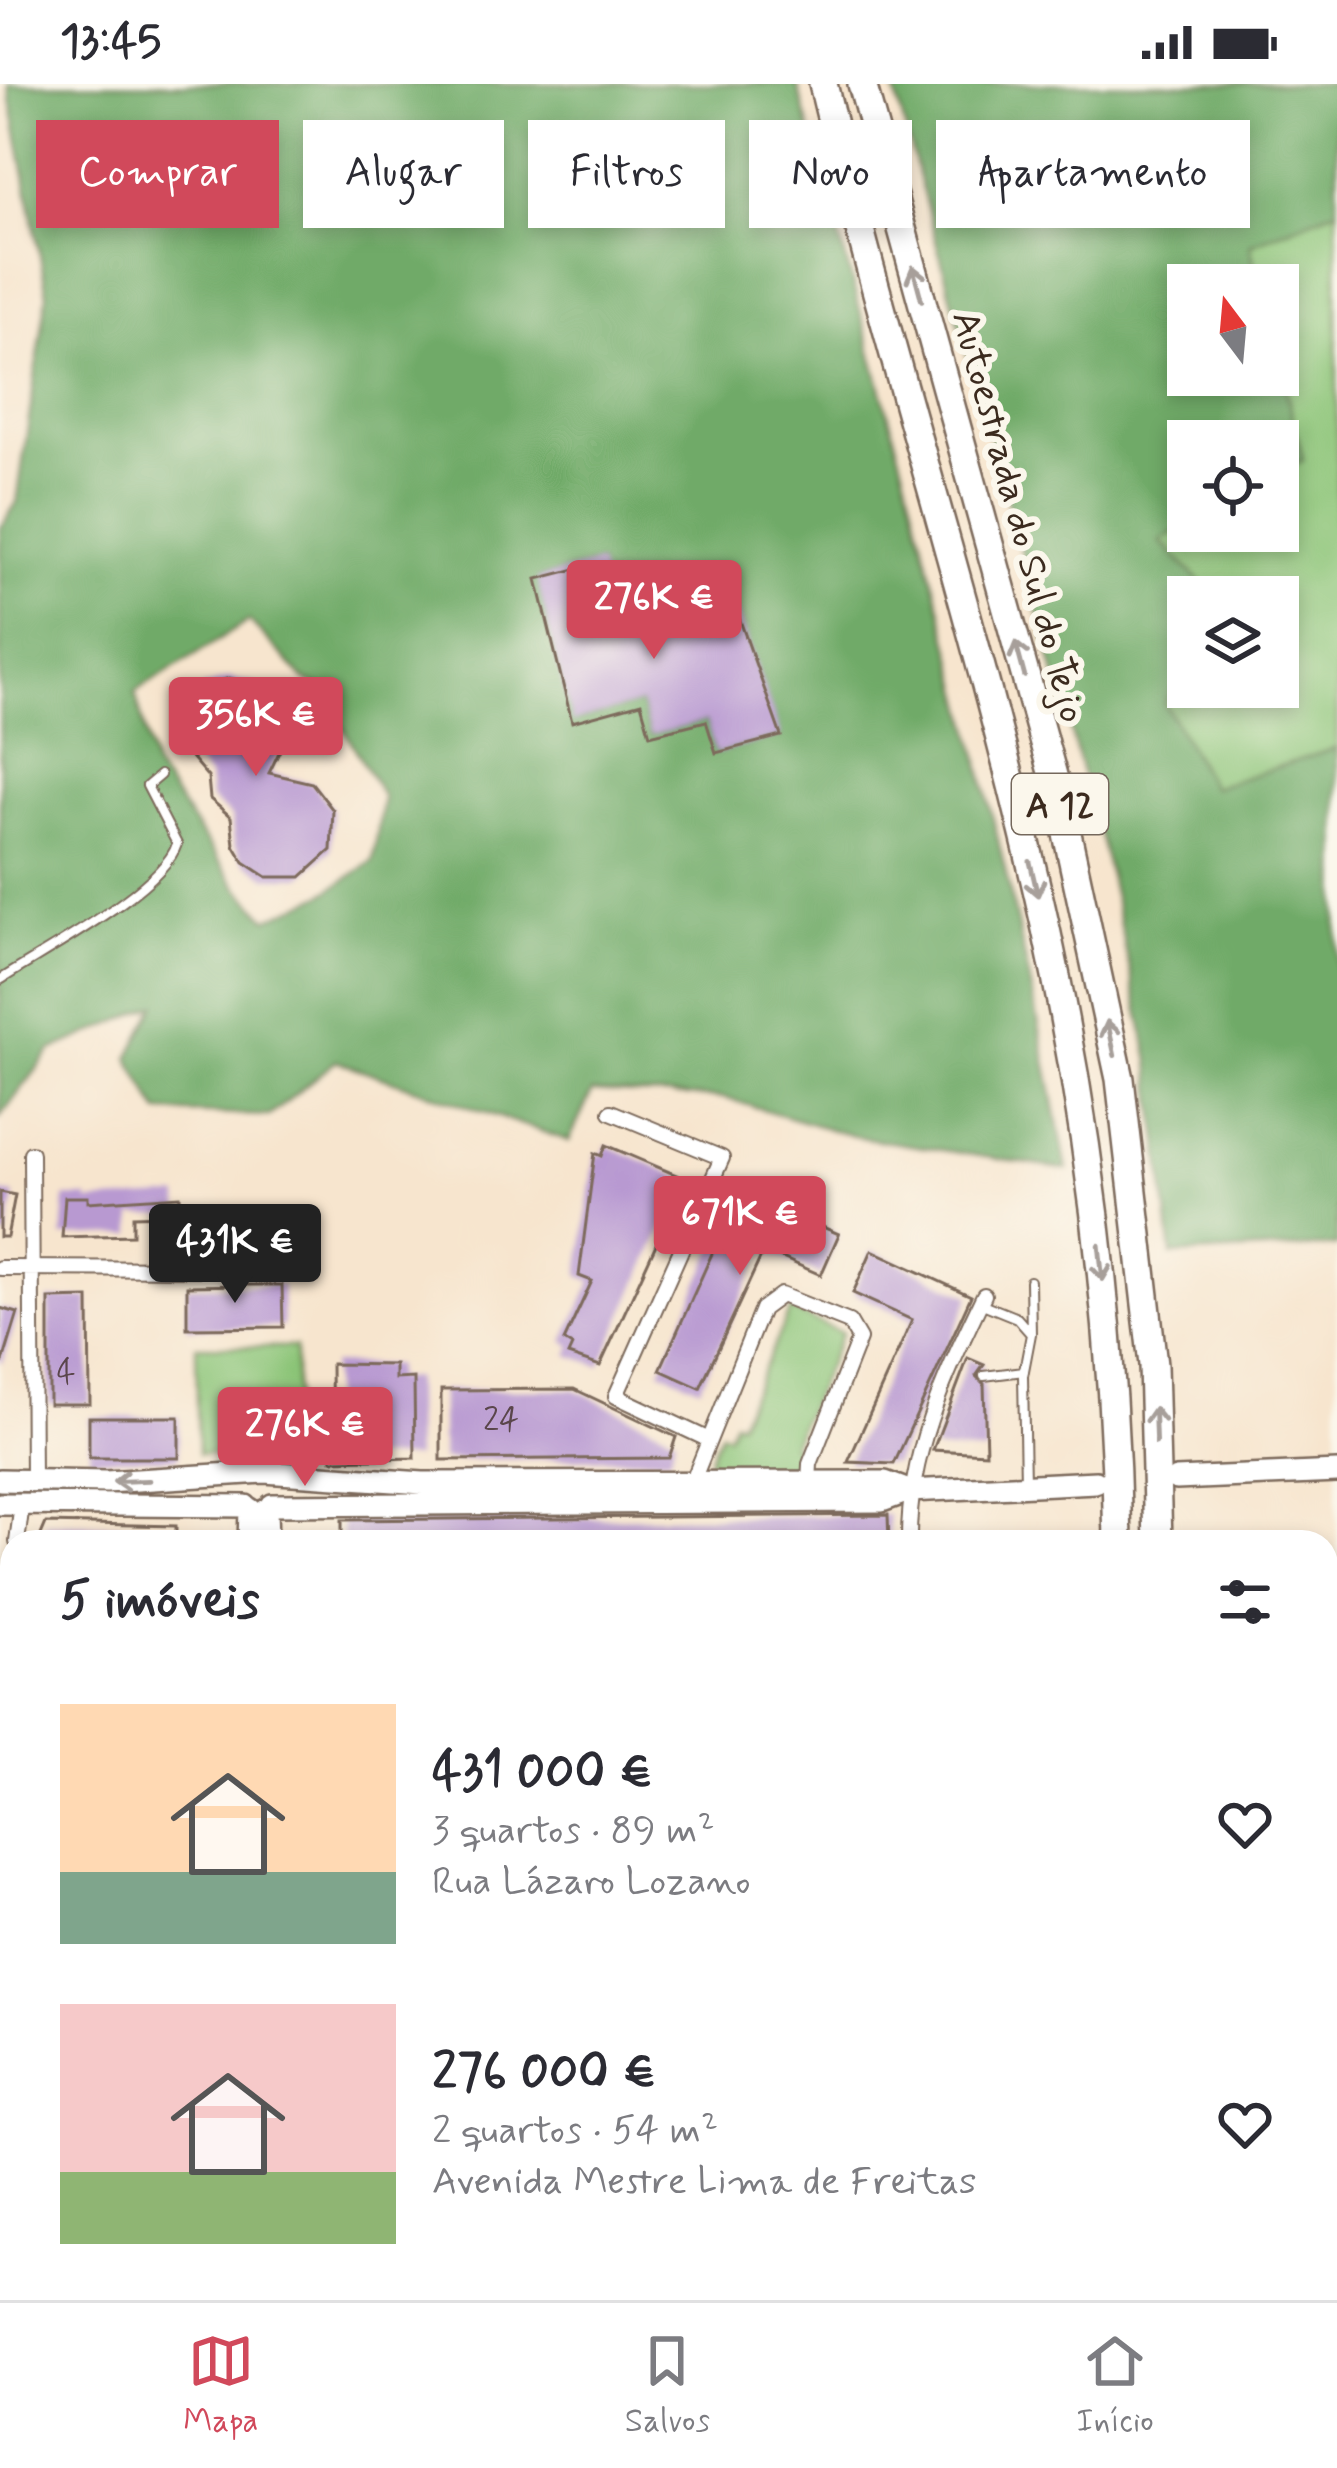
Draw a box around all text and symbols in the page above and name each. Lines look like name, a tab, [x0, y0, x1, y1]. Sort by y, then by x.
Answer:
text: 13:45	[60, 13, 161, 72]
chip: Comprar	[36, 120, 279, 228]
chip: Alugar	[303, 120, 504, 228]
chip: Filtros	[528, 120, 725, 228]
chip: Novo	[749, 120, 912, 228]
chip: Apartamento	[936, 120, 1250, 228]
north arrow	[1167, 264, 1299, 396]
map controls	[1167, 264, 1299, 708]
one-way arrow	[904, 265, 926, 303]
street label: Autoestrada do Sul do Tejo	[938, 305, 1097, 728]
button: locate	[1167, 420, 1299, 552]
pin: 276K €	[556, 560, 752, 662]
text: 276K €	[594, 573, 714, 624]
button: layers	[1167, 576, 1299, 708]
one-way arrow	[1008, 641, 1030, 679]
pin: 356K €	[158, 677, 354, 779]
text: 356K €	[196, 690, 316, 741]
road number: A 12	[1012, 774, 1108, 834]
one-way arrow	[1024, 859, 1047, 897]
one-way arrow	[1099, 1019, 1122, 1057]
pin: 671K €	[642, 1176, 838, 1278]
text: 671K €	[681, 1189, 799, 1240]
pin: 431K €	[137, 1204, 333, 1306]
text: 431K €	[176, 1217, 294, 1268]
one-way arrow	[1090, 1243, 1112, 1282]
house number: 4	[56, 1351, 76, 1395]
pin: 276K €	[207, 1387, 403, 1489]
house number: 24	[483, 1399, 519, 1443]
text: 276K €	[245, 1400, 365, 1451]
one-way arrow	[1143, 1406, 1166, 1445]
one-way arrow	[112, 1470, 151, 1493]
text: 5 imóveis	[60, 1569, 260, 1635]
icon: filters	[1212, 1569, 1278, 1635]
text: 431 000 €	[432, 1740, 652, 1806]
icon: home	[156, 1752, 300, 1896]
icon: heart	[1212, 1791, 1278, 1857]
text: 3 quartos · 89 m²	[432, 1806, 715, 1857]
text: Rua Lázaro Lozano	[432, 1857, 750, 1908]
text: 276 000 €	[432, 2040, 656, 2106]
icon: home	[156, 2052, 300, 2196]
icon: heart	[1212, 2091, 1278, 2157]
text: 2 quartos · 54 m²	[432, 2106, 718, 2157]
text: Avenida Mestre Lima de Freitas	[432, 2157, 976, 2208]
tab: Mapa	[183, 2328, 258, 2444]
tab: Salvos	[625, 2328, 710, 2444]
tab: Início	[1076, 2328, 1154, 2444]

